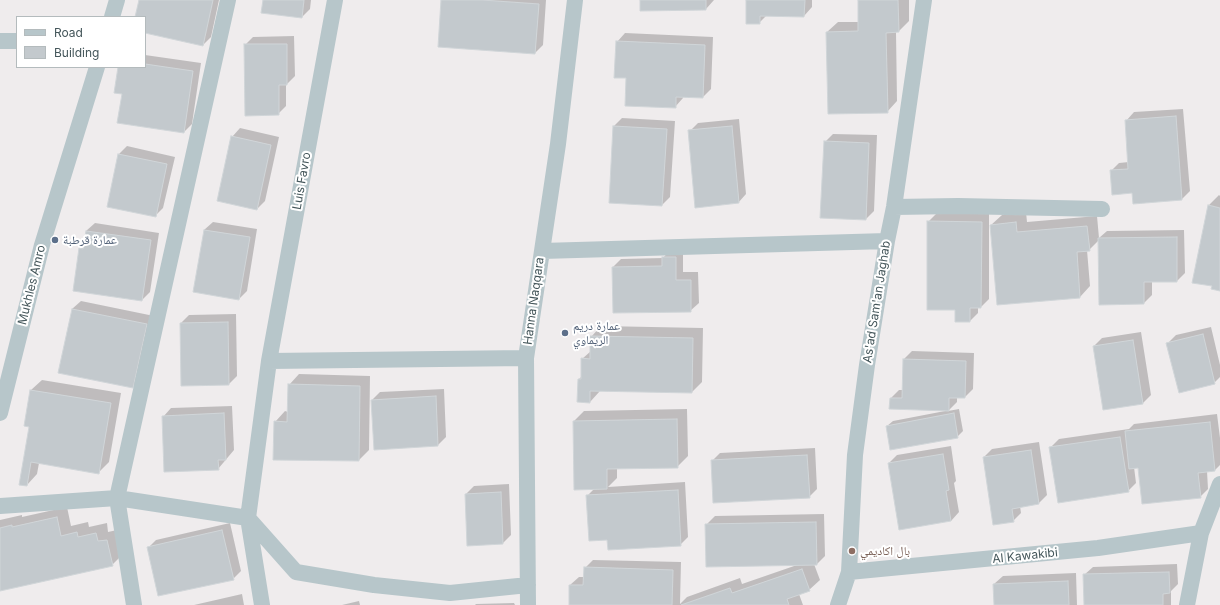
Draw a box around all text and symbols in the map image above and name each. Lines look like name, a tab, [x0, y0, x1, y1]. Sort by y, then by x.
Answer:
legend	[16, 16, 146, 68]
text: Road	[54, 25, 83, 40]
text: Building	[54, 45, 99, 60]
street label: Luis Favro	[290, 151, 314, 211]
place label: عمارة قرطبة	[63, 233, 117, 247]
marker: عمارة قرطبة	[50, 235, 60, 245]
street label: As'ad Sam'an Jaghab	[860, 240, 894, 364]
street label: Mukhles Amro	[15, 244, 49, 326]
street label: Hanna Naqqara	[521, 256, 547, 346]
place label: عمارة دريم الريماوي	[573, 319, 620, 347]
marker: عمارة دريم الريماوي	[560, 328, 570, 338]
place label: بال اكاديمي	[860, 544, 910, 558]
street label: Al Kawakibi	[992, 545, 1058, 567]
marker: بال اكاديمي	[847, 546, 857, 556]

